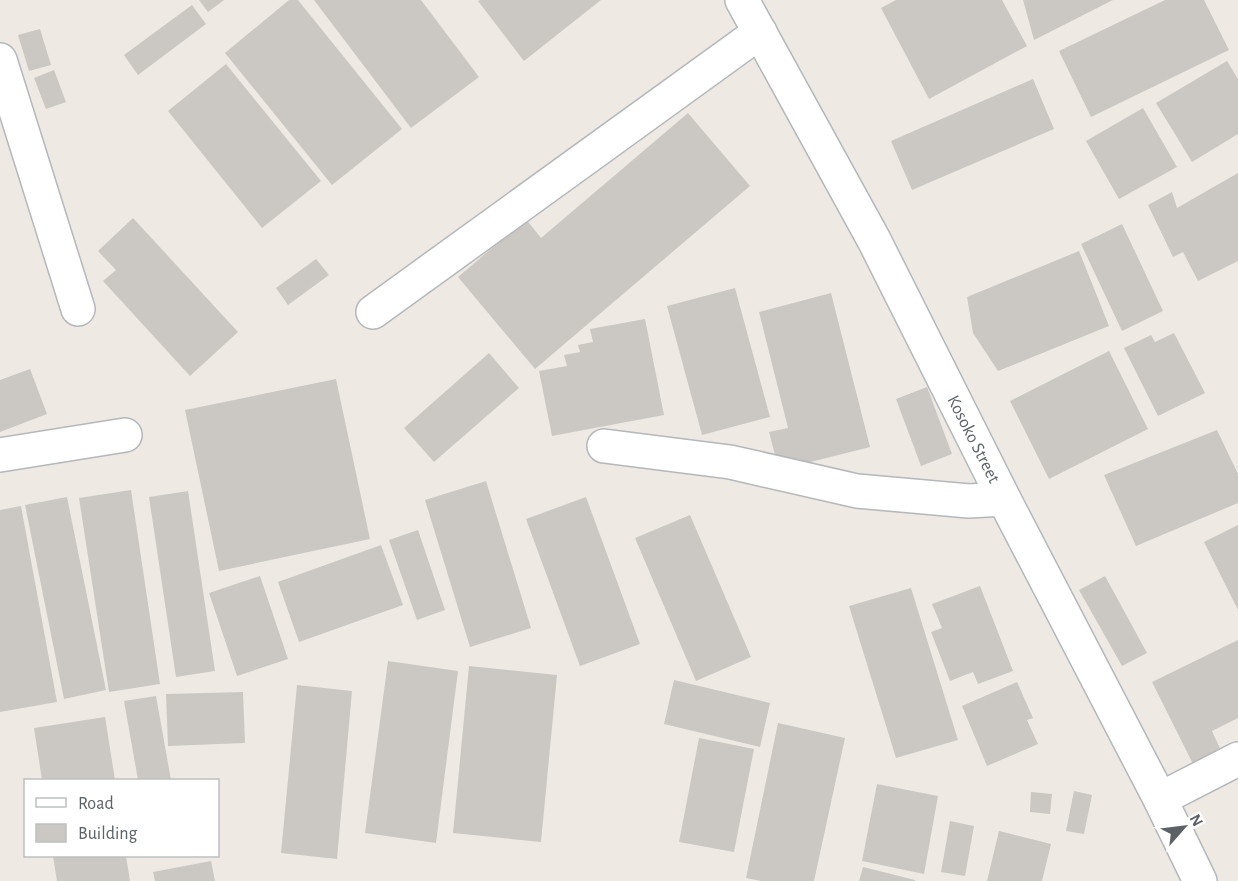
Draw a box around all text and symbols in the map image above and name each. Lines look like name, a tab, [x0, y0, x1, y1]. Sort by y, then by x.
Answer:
street label: Kosoko Street	[943, 393, 1003, 486]
legend	[24, 779, 219, 857]
text: Road	[78, 795, 114, 813]
north arrow	[1154, 797, 1214, 857]
text: N	[1187, 812, 1206, 829]
text: Building	[78, 825, 138, 843]

